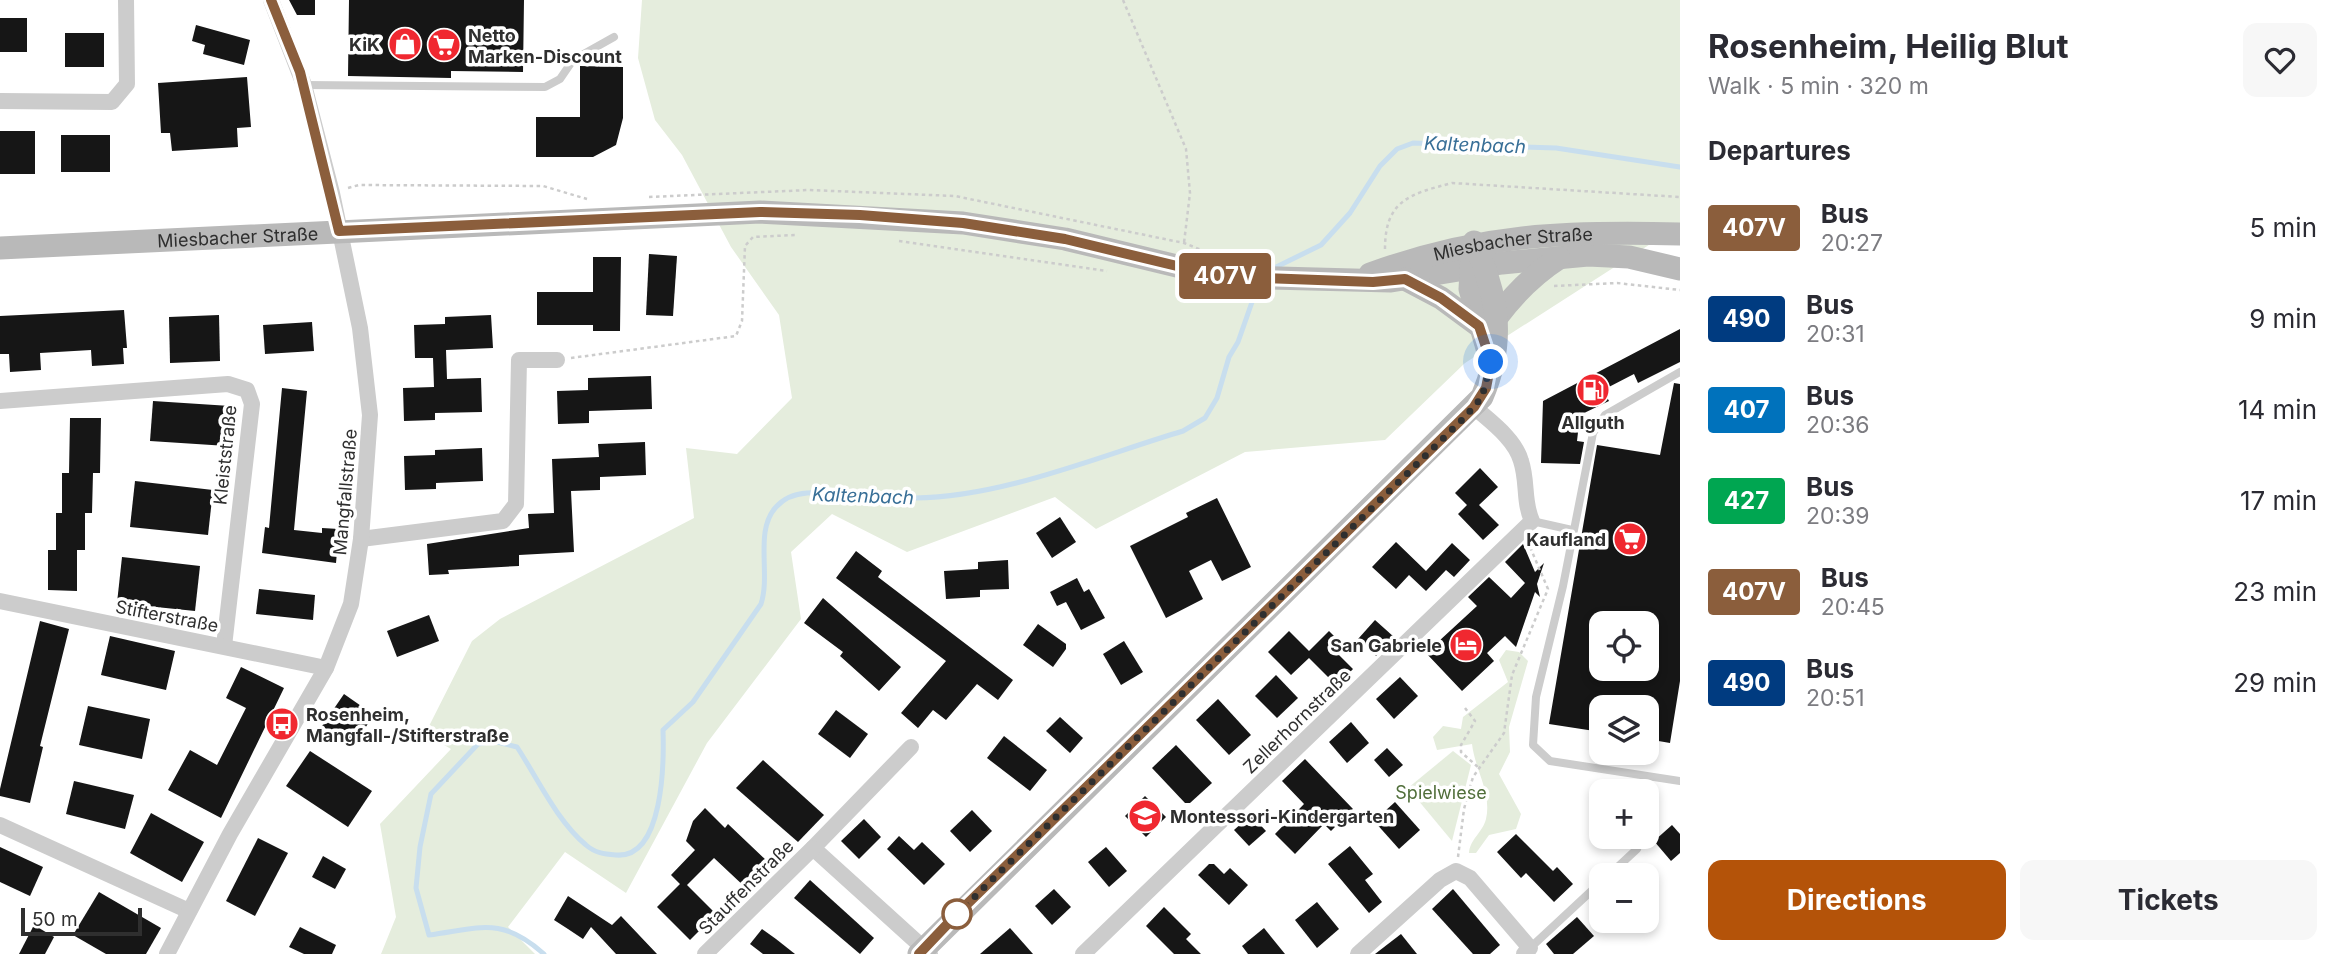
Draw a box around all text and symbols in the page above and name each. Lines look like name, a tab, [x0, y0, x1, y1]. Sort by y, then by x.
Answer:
button: heart	[2243, 23, 2317, 97]
shop icon: KiK	[386, 25, 424, 63]
place label: Netto Marken-Discount	[468, 25, 622, 67]
supermarket icon: Netto Marken-Discount	[425, 26, 463, 64]
text: Rosenheim, Heilig Blut	[1708, 26, 2069, 66]
place label: KiK	[349, 34, 380, 55]
text: Walk · 5 min · 320 m	[1708, 72, 1929, 100]
water label: Kaltenbach	[1424, 132, 1526, 158]
text: Departures	[1708, 135, 1851, 166]
text: Bus	[1821, 198, 1869, 229]
text: 5 min	[2249, 212, 2317, 243]
text: 407V	[1722, 213, 1786, 242]
street label: Miesbacher Straße	[157, 222, 319, 251]
street label: Miesbacher Straße	[1431, 223, 1593, 264]
text: 20:27	[1821, 229, 1883, 257]
line badge: 407V	[1176, 253, 1274, 299]
text: 407V	[1193, 261, 1257, 290]
text: Bus	[1806, 289, 1854, 320]
text: 9 min	[2249, 303, 2317, 334]
text: 490	[1723, 304, 1771, 333]
text: 20:31	[1806, 320, 1865, 348]
your location	[1473, 344, 1508, 379]
fuel station icon: Allguth	[1574, 371, 1612, 409]
text: Bus	[1806, 380, 1854, 411]
text: 14 min	[2238, 394, 2317, 425]
text: 407	[1724, 395, 1769, 424]
street label: Kleiststraße	[209, 404, 241, 506]
text: 20:36	[1806, 411, 1870, 439]
place label: Allguth	[1561, 412, 1625, 433]
street label: Mangfallstraße	[329, 428, 361, 556]
text: Bus	[1806, 471, 1854, 502]
water label: Kaltenbach	[812, 483, 914, 509]
text: 17 min	[2240, 485, 2317, 516]
text: 427	[1724, 486, 1769, 515]
text: 20:39	[1806, 502, 1870, 530]
supermarket icon: Kaufland	[1611, 520, 1649, 558]
place label: Kaufland	[1526, 529, 1606, 550]
text: Bus	[1821, 562, 1869, 593]
text: 23 min	[2233, 576, 2317, 607]
text: 407V	[1722, 577, 1786, 606]
text: 20:45	[1821, 593, 1885, 621]
street label: Stifterstraße	[114, 596, 220, 636]
map controls	[1589, 611, 1659, 933]
button: locate	[1589, 611, 1659, 681]
hotel icon: San Gabriele	[1447, 626, 1485, 664]
place label: San Gabriele	[1330, 635, 1442, 656]
text: Bus	[1806, 653, 1854, 684]
street label: Zellerhornstraße	[1239, 664, 1355, 778]
text: 29 min	[2233, 667, 2317, 698]
text: 490	[1723, 668, 1771, 697]
text: 20:51	[1806, 684, 1865, 712]
button: layers	[1589, 695, 1659, 765]
place label: Rosenheim, Mangfall-/Stifterstraße	[306, 704, 509, 746]
bus stop icon: Rosenheim, Mangfall-/Stifterstraße	[263, 705, 301, 743]
button: +	[1589, 779, 1659, 849]
park label: Spielwiese	[1395, 782, 1487, 803]
school or university icon: Montessori-Kindergarten	[1126, 797, 1164, 835]
place label: Montessori-Kindergarten	[1170, 806, 1394, 827]
street label: Stauffenstraße	[694, 835, 798, 939]
button: Directions	[1708, 860, 2006, 940]
button: Tickets	[2020, 860, 2317, 940]
button: −	[1589, 863, 1659, 933]
unlabelled marker	[942, 899, 972, 929]
scale bar	[21, 905, 142, 937]
text: 50 m	[32, 908, 78, 931]

